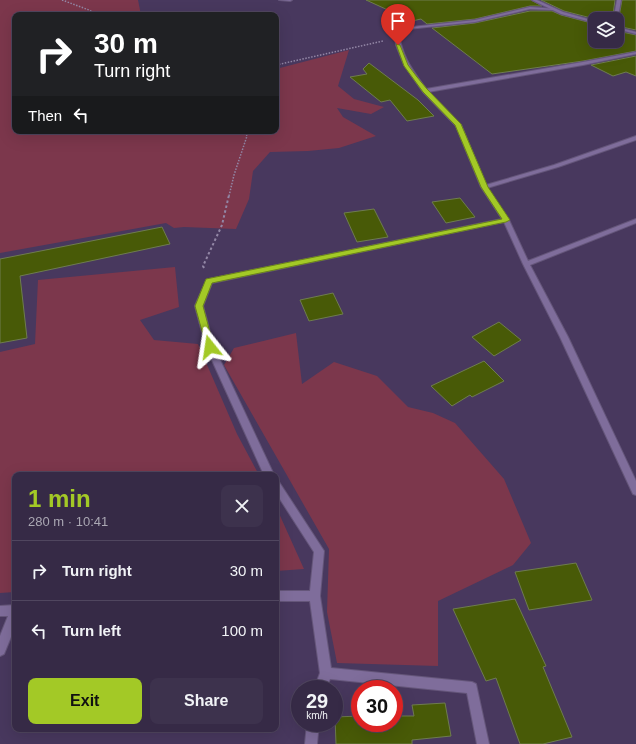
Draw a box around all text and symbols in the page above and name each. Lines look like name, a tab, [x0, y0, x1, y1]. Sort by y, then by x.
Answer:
pin	[381, 4, 415, 45]
icon: arrive	[387, 10, 409, 32]
map controls	[588, 12, 624, 48]
button: layers	[588, 12, 624, 48]
icon: right	[28, 28, 80, 80]
text: 30 m	[94, 28, 158, 59]
text: Turn right	[94, 61, 170, 81]
icon: left	[70, 104, 92, 126]
text: Then	[28, 107, 62, 124]
position arrow	[189, 326, 231, 368]
text: 1 min	[28, 485, 91, 512]
button: close	[221, 485, 263, 527]
text: 280 m · 10:41	[28, 514, 108, 529]
icon: right	[28, 560, 50, 582]
text: Turn right	[62, 562, 132, 579]
text: 30 m	[230, 562, 263, 579]
icon: left	[28, 620, 50, 642]
text: Turn left	[62, 622, 121, 639]
text: 100 m	[221, 622, 263, 639]
button: Exit	[28, 678, 142, 724]
button: Share	[150, 678, 263, 724]
speed limit sign: 30	[351, 680, 403, 732]
text: 29	[306, 690, 328, 712]
text: km/h	[306, 710, 328, 721]

